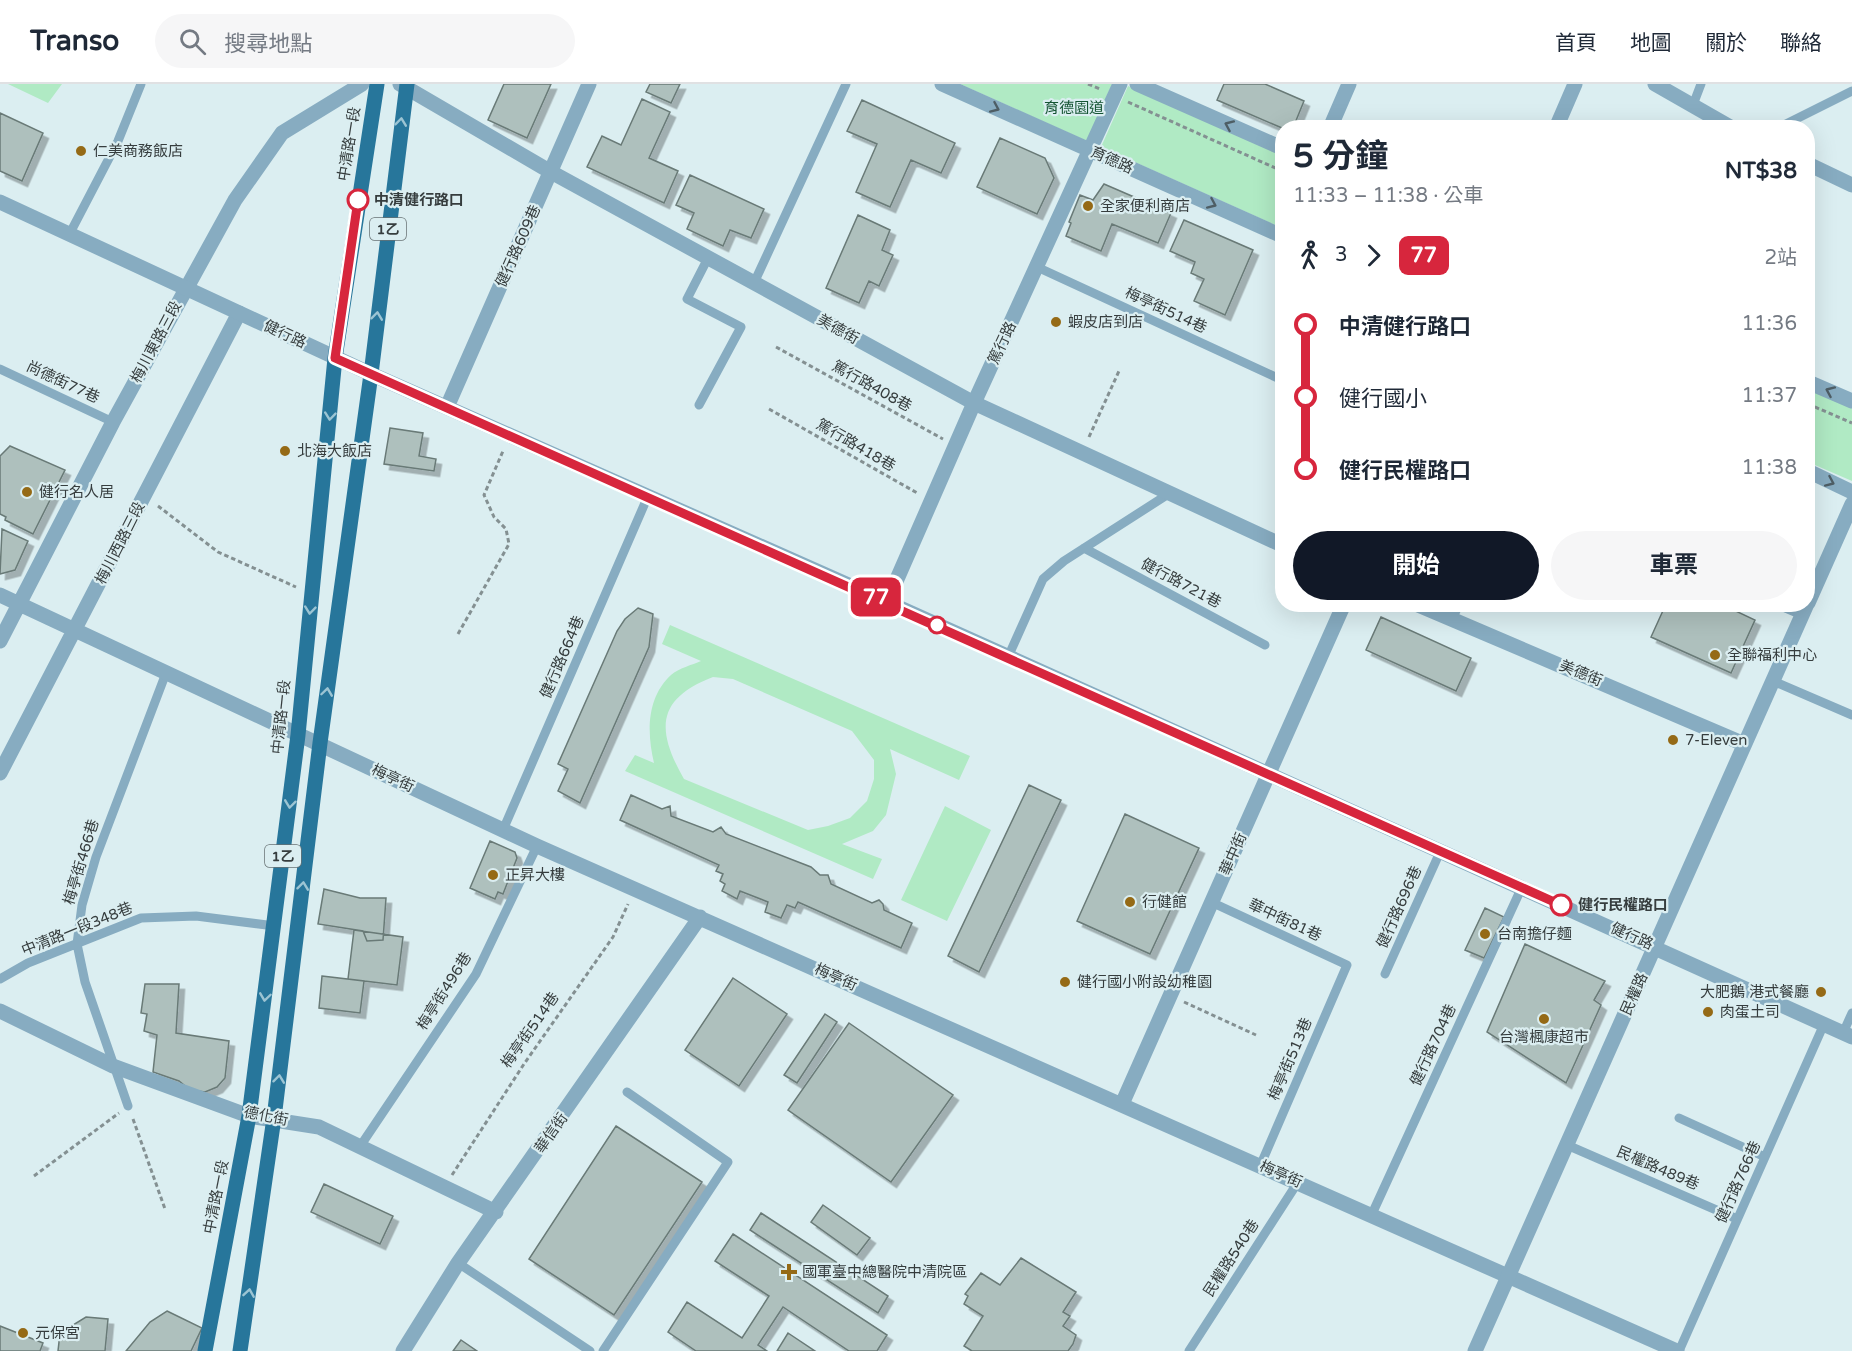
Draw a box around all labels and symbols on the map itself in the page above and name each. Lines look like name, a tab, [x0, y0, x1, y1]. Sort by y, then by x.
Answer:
park label: 育德園道	[1044, 99, 1104, 117]
one-way arrow	[989, 101, 1000, 113]
street label: 中清路一段	[334, 106, 364, 182]
one-way arrow	[395, 118, 407, 127]
one-way arrow	[1224, 120, 1235, 132]
place label: 仁美商務飯店	[93, 142, 183, 160]
street label: 育德路	[1088, 143, 1136, 177]
marker: 仁美商務飯店	[74, 144, 88, 158]
marker: 中清健行路口	[347, 189, 369, 211]
place label: 中清健行路口	[374, 191, 464, 209]
place label: 全家便利商店	[1100, 197, 1190, 215]
one-way arrow	[1205, 197, 1216, 209]
marker: 全家便利商店	[1081, 199, 1095, 213]
street label: 健行路609巷	[492, 202, 544, 290]
road number: 1乙	[370, 218, 406, 240]
street label: 梅亭街514巷	[1122, 283, 1210, 337]
street label: 梅川東路三段	[127, 298, 185, 386]
street label: 美德街	[814, 310, 862, 348]
one-way arrow	[371, 311, 383, 320]
place label: 蝦皮店到店	[1068, 313, 1143, 331]
marker: 蝦皮店到店	[1049, 315, 1063, 329]
street label: 健行路	[261, 316, 309, 352]
street label: 篤行路	[984, 319, 1020, 367]
street label: 尚德街77巷	[23, 357, 103, 407]
street label: 篤行路408巷	[829, 357, 915, 415]
one-way arrow	[1825, 387, 1836, 399]
one-way arrow	[324, 411, 337, 421]
street label: 篤行路418巷	[813, 415, 899, 475]
place label: 北海大飯店	[297, 442, 372, 460]
marker: 北海大飯店	[278, 444, 292, 458]
one-way arrow	[1823, 474, 1834, 486]
place label: 健行名人居	[39, 483, 114, 501]
marker: 健行名人居	[20, 485, 34, 499]
street label: 梅川西路三段	[92, 499, 148, 587]
street label: 健行路721巷	[1138, 554, 1224, 612]
line badge: 77	[849, 578, 903, 616]
one-way arrow	[304, 606, 317, 615]
street label: 健行路664巷	[536, 613, 588, 701]
unlabelled marker	[928, 616, 946, 634]
place label: 全聯福利中心	[1727, 646, 1817, 664]
marker: 全聯福利中心	[1708, 648, 1722, 662]
street label: 美德街	[1557, 656, 1605, 690]
street label: 中清路一段	[268, 679, 294, 755]
one-way arrow	[320, 688, 332, 697]
place label: 7-Eleven	[1685, 731, 1747, 749]
marker: 7-Eleven	[1666, 733, 1680, 747]
street label: 梅亭街	[369, 760, 417, 796]
one-way arrow	[284, 799, 296, 809]
street label: 梅亭街466巷	[59, 817, 103, 907]
street label: 華中街	[1216, 830, 1250, 878]
road number: 1乙	[265, 845, 301, 867]
street label: 健行路696巷	[1373, 863, 1425, 951]
place label: 正昇大樓	[505, 866, 565, 884]
marker: 正昇大樓	[486, 868, 500, 882]
one-way arrow	[296, 881, 308, 890]
place label: 行健館	[1142, 893, 1187, 911]
marker: 健行民權路口	[1550, 894, 1572, 916]
marker: 行健館	[1123, 895, 1137, 909]
street label: 華中街81巷	[1245, 895, 1325, 945]
place label: 健行民權路口	[1578, 896, 1668, 914]
street label: 中清路一段348巷	[19, 899, 135, 959]
street label: 健行路	[1608, 919, 1656, 953]
place label: 台南擔仔麵	[1497, 925, 1572, 943]
marker: 台南擔仔麵	[1478, 927, 1492, 941]
street label: 梅亭街496巷	[413, 949, 475, 1033]
street label: 梅亭街	[812, 960, 860, 994]
street label: 民權路	[1617, 970, 1651, 1018]
place label: 健行國小附設幼稚園	[1077, 973, 1212, 991]
marker: 健行國小附設幼稚園	[1058, 975, 1072, 989]
place label: 大肥鵝 港式餐廳	[1700, 983, 1809, 1001]
marker: 大肥鵝 港式餐廳	[1814, 985, 1828, 999]
street label: 梅亭街514巷	[497, 989, 563, 1071]
one-way arrow	[260, 993, 272, 1002]
street label: 健行路704巷	[1406, 1001, 1460, 1089]
place label: 肉蛋土司	[1720, 1003, 1780, 1021]
marker: 肉蛋土司	[1701, 1005, 1715, 1019]
marker: 台灣楓康超市	[1537, 1012, 1551, 1026]
street label: 梅亭街513巷	[1264, 1015, 1316, 1103]
place label: 台灣楓康超市	[1499, 1028, 1589, 1046]
one-way arrow	[272, 1075, 285, 1084]
street label: 德化街	[242, 1103, 290, 1129]
street label: 華信街	[531, 1109, 571, 1157]
street label: 健行路766巷	[1712, 1138, 1764, 1226]
street label: 民權路489巷	[1614, 1142, 1702, 1194]
street label: 梅亭街	[1257, 1157, 1305, 1191]
street label: 中清路一段	[200, 1158, 232, 1236]
street label: 民權路540巷	[1199, 1216, 1263, 1300]
marker: 國軍臺中總醫院中清院區	[780, 1263, 798, 1281]
place label: 國軍臺中總醫院中清院區	[802, 1263, 967, 1281]
one-way arrow	[243, 1289, 255, 1298]
place label: 元保宮	[35, 1324, 80, 1342]
marker: 元保宮	[16, 1326, 30, 1340]

